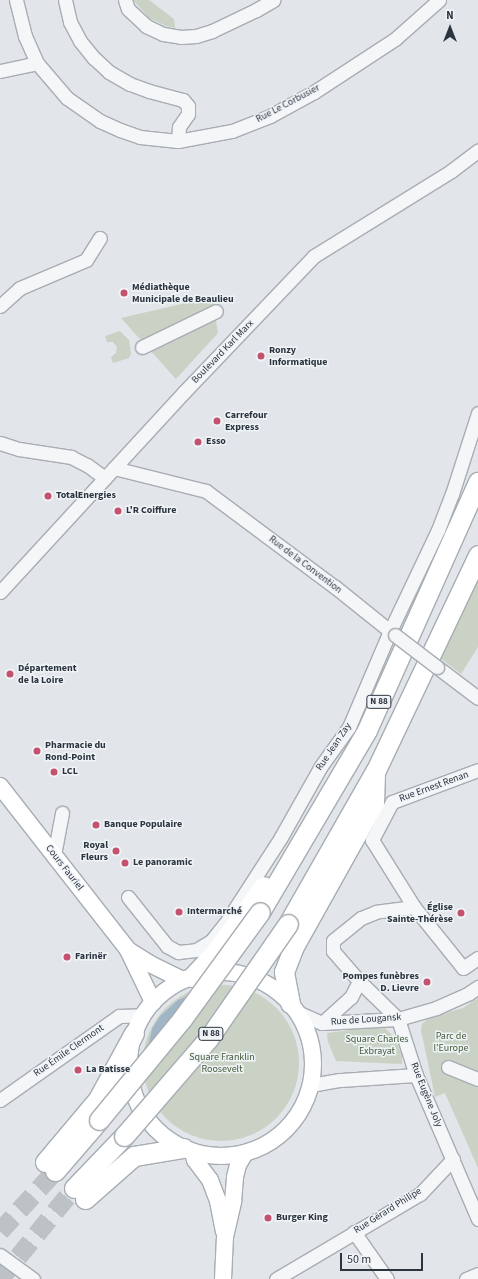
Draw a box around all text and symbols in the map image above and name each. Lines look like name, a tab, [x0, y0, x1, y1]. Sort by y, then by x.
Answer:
north arrow	[430, 8, 470, 48]
text: N	[446, 8, 454, 23]
street label: Rue Le Corbusier	[254, 82, 322, 126]
place label: Médiathèque Municipale de Beaulieu	[132, 281, 234, 304]
marker: Médiathèque Municipale de Beaulieu	[119, 288, 129, 298]
street label: Boulevard Karl Marx	[190, 318, 256, 386]
place label: Ronzy Informatique	[269, 344, 327, 368]
marker: Ronzy Informatique	[256, 351, 266, 361]
place label: Carrefour Express	[225, 409, 268, 432]
marker: Carrefour Express	[212, 416, 222, 426]
place label: Esso	[206, 436, 226, 448]
marker: Esso	[193, 437, 203, 447]
place label: TotalEnergies	[56, 490, 116, 502]
marker: TotalEnergies	[43, 491, 53, 501]
place label: L'R Coiffure	[126, 505, 176, 517]
marker: L'R Coiffure	[113, 506, 123, 516]
street label: Rue de la Convention	[266, 534, 344, 596]
place label: Département de la Loire	[18, 662, 77, 686]
marker: Département de la Loire	[5, 669, 15, 679]
road number: N 88	[366, 695, 392, 709]
street label: Rue Jean Zay	[314, 721, 354, 773]
place label: Pharmacie du Rond-Point	[45, 739, 106, 762]
marker: Pharmacie du Rond-Point	[32, 746, 42, 756]
place label: LCL	[62, 766, 78, 778]
marker: LCL	[49, 767, 59, 777]
street label: Rue Ernest Renan	[398, 769, 470, 805]
place label: Banque Populaire	[104, 819, 182, 831]
marker: Banque Populaire	[91, 820, 101, 830]
place label: Royal Fleurs	[81, 839, 108, 862]
street label: Cours Fauriel	[42, 843, 86, 893]
marker: Royal Fleurs	[111, 846, 121, 856]
place label: Le panoramic	[133, 857, 192, 869]
marker: Le panoramic	[120, 858, 130, 868]
place label: Église Sainte-Thérèse	[387, 901, 453, 924]
place label: Intermarché	[187, 906, 242, 918]
marker: Intermarché	[174, 907, 184, 917]
marker: Église Sainte-Thérèse	[456, 908, 466, 918]
place label: Farinër	[75, 951, 107, 963]
marker: Farinër	[62, 952, 72, 962]
place label: Pompes funèbres D. Lievre	[343, 970, 419, 994]
marker: Pompes funèbres D. Lievre	[422, 977, 432, 987]
street label: Rue de Lougansk	[330, 1012, 402, 1028]
street label: Rue Émile Clermont	[32, 1022, 106, 1080]
road number: N 88	[198, 1027, 224, 1041]
park label: Parc de l'Europe	[433, 1030, 469, 1054]
park label: Square Charles Exbrayat	[345, 1033, 409, 1056]
park label: Square Franklin Roosevelt	[189, 1051, 255, 1074]
street label: Rue Eugène Joly	[408, 1061, 444, 1129]
place label: La Batisse	[86, 1064, 130, 1076]
marker: La Batisse	[73, 1065, 83, 1075]
street label: Rue Gérard Philipe	[352, 1185, 424, 1237]
place label: Burger King	[276, 1212, 328, 1224]
marker: Burger King	[263, 1213, 273, 1223]
scale bar	[342, 1245, 425, 1271]
text: 50 m	[347, 1251, 371, 1268]

